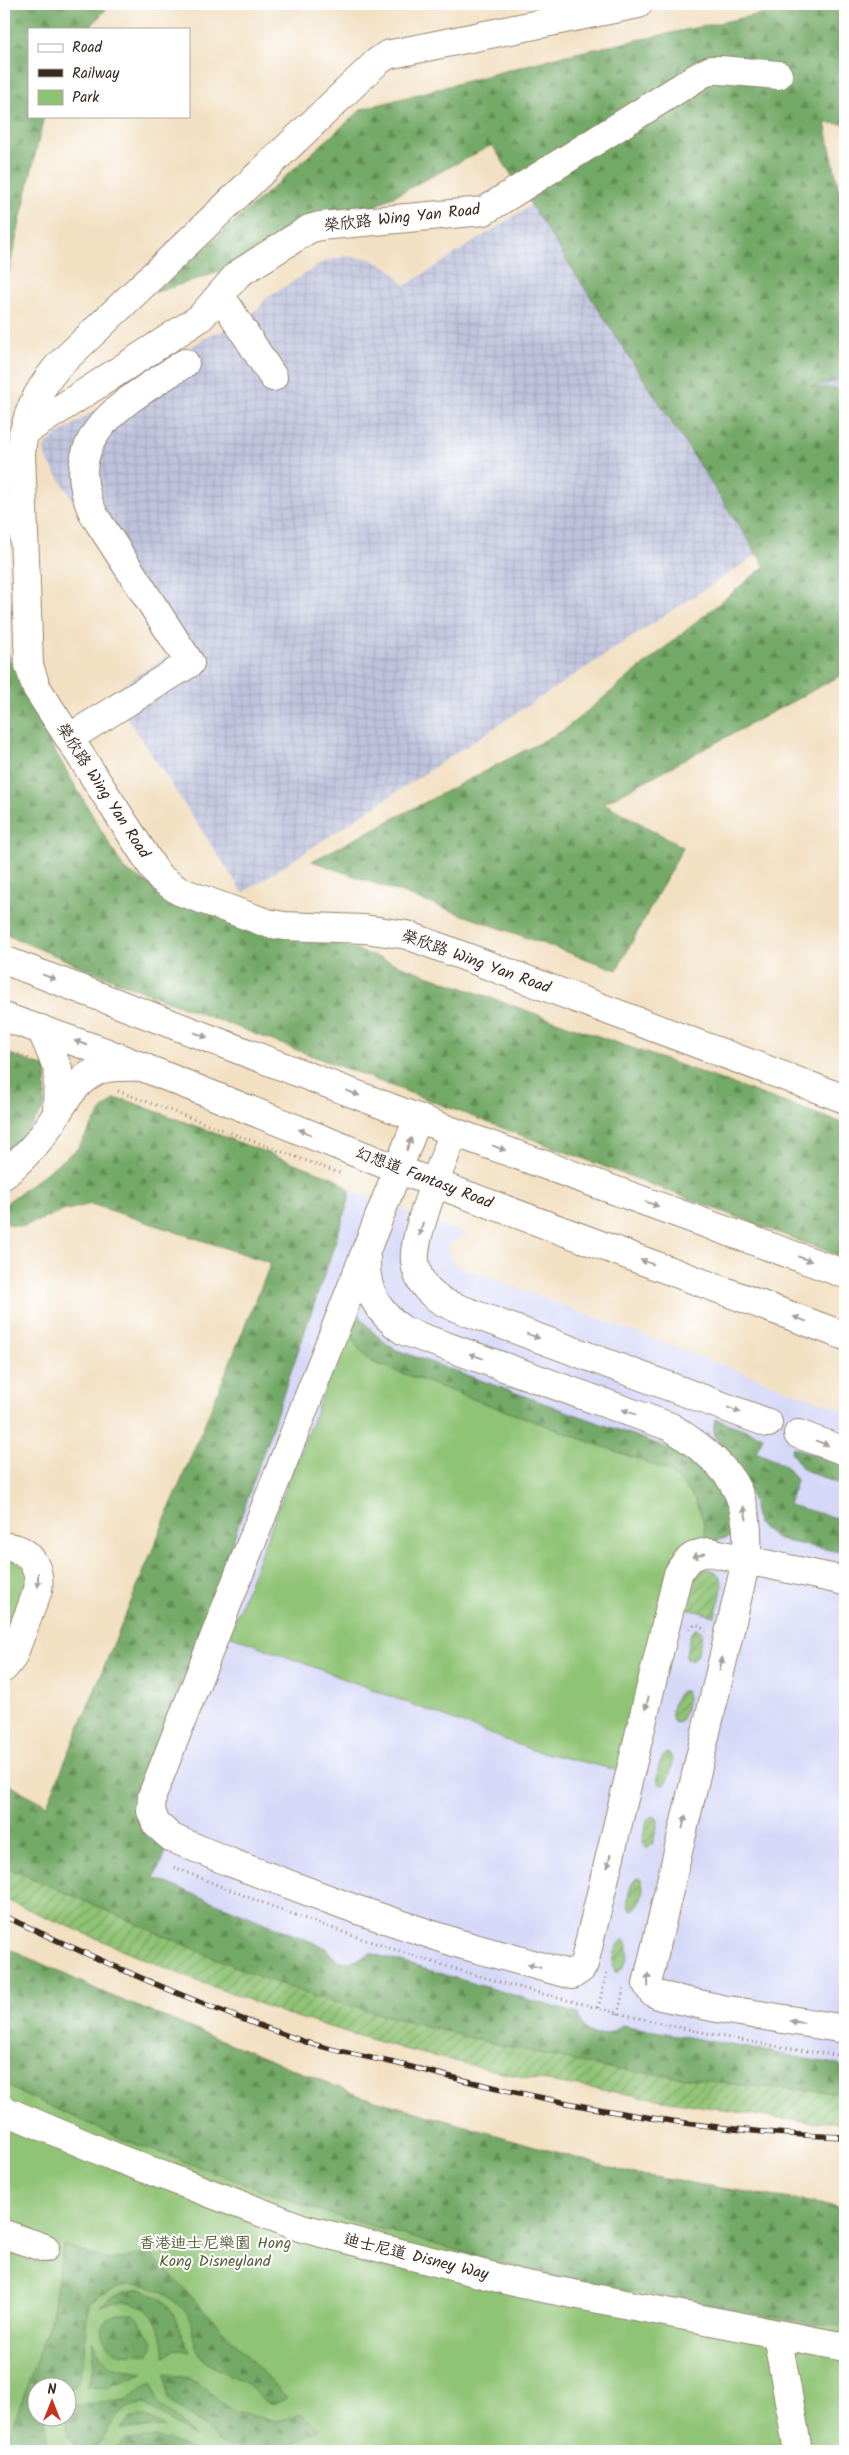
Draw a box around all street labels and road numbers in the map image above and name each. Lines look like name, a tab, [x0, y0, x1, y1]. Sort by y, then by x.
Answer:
street label: 榮欣路 Wing Yan Road	[323, 197, 482, 239]
street label: 榮欣路 Wing Yan Road	[50, 718, 157, 864]
street label: 榮欣路 Wing Yan Road	[398, 923, 555, 1001]
street label: 幻想道 Fantasy Road	[352, 1140, 497, 1216]
street label: 迪士尼道 Disney Way	[341, 2227, 492, 2287]

